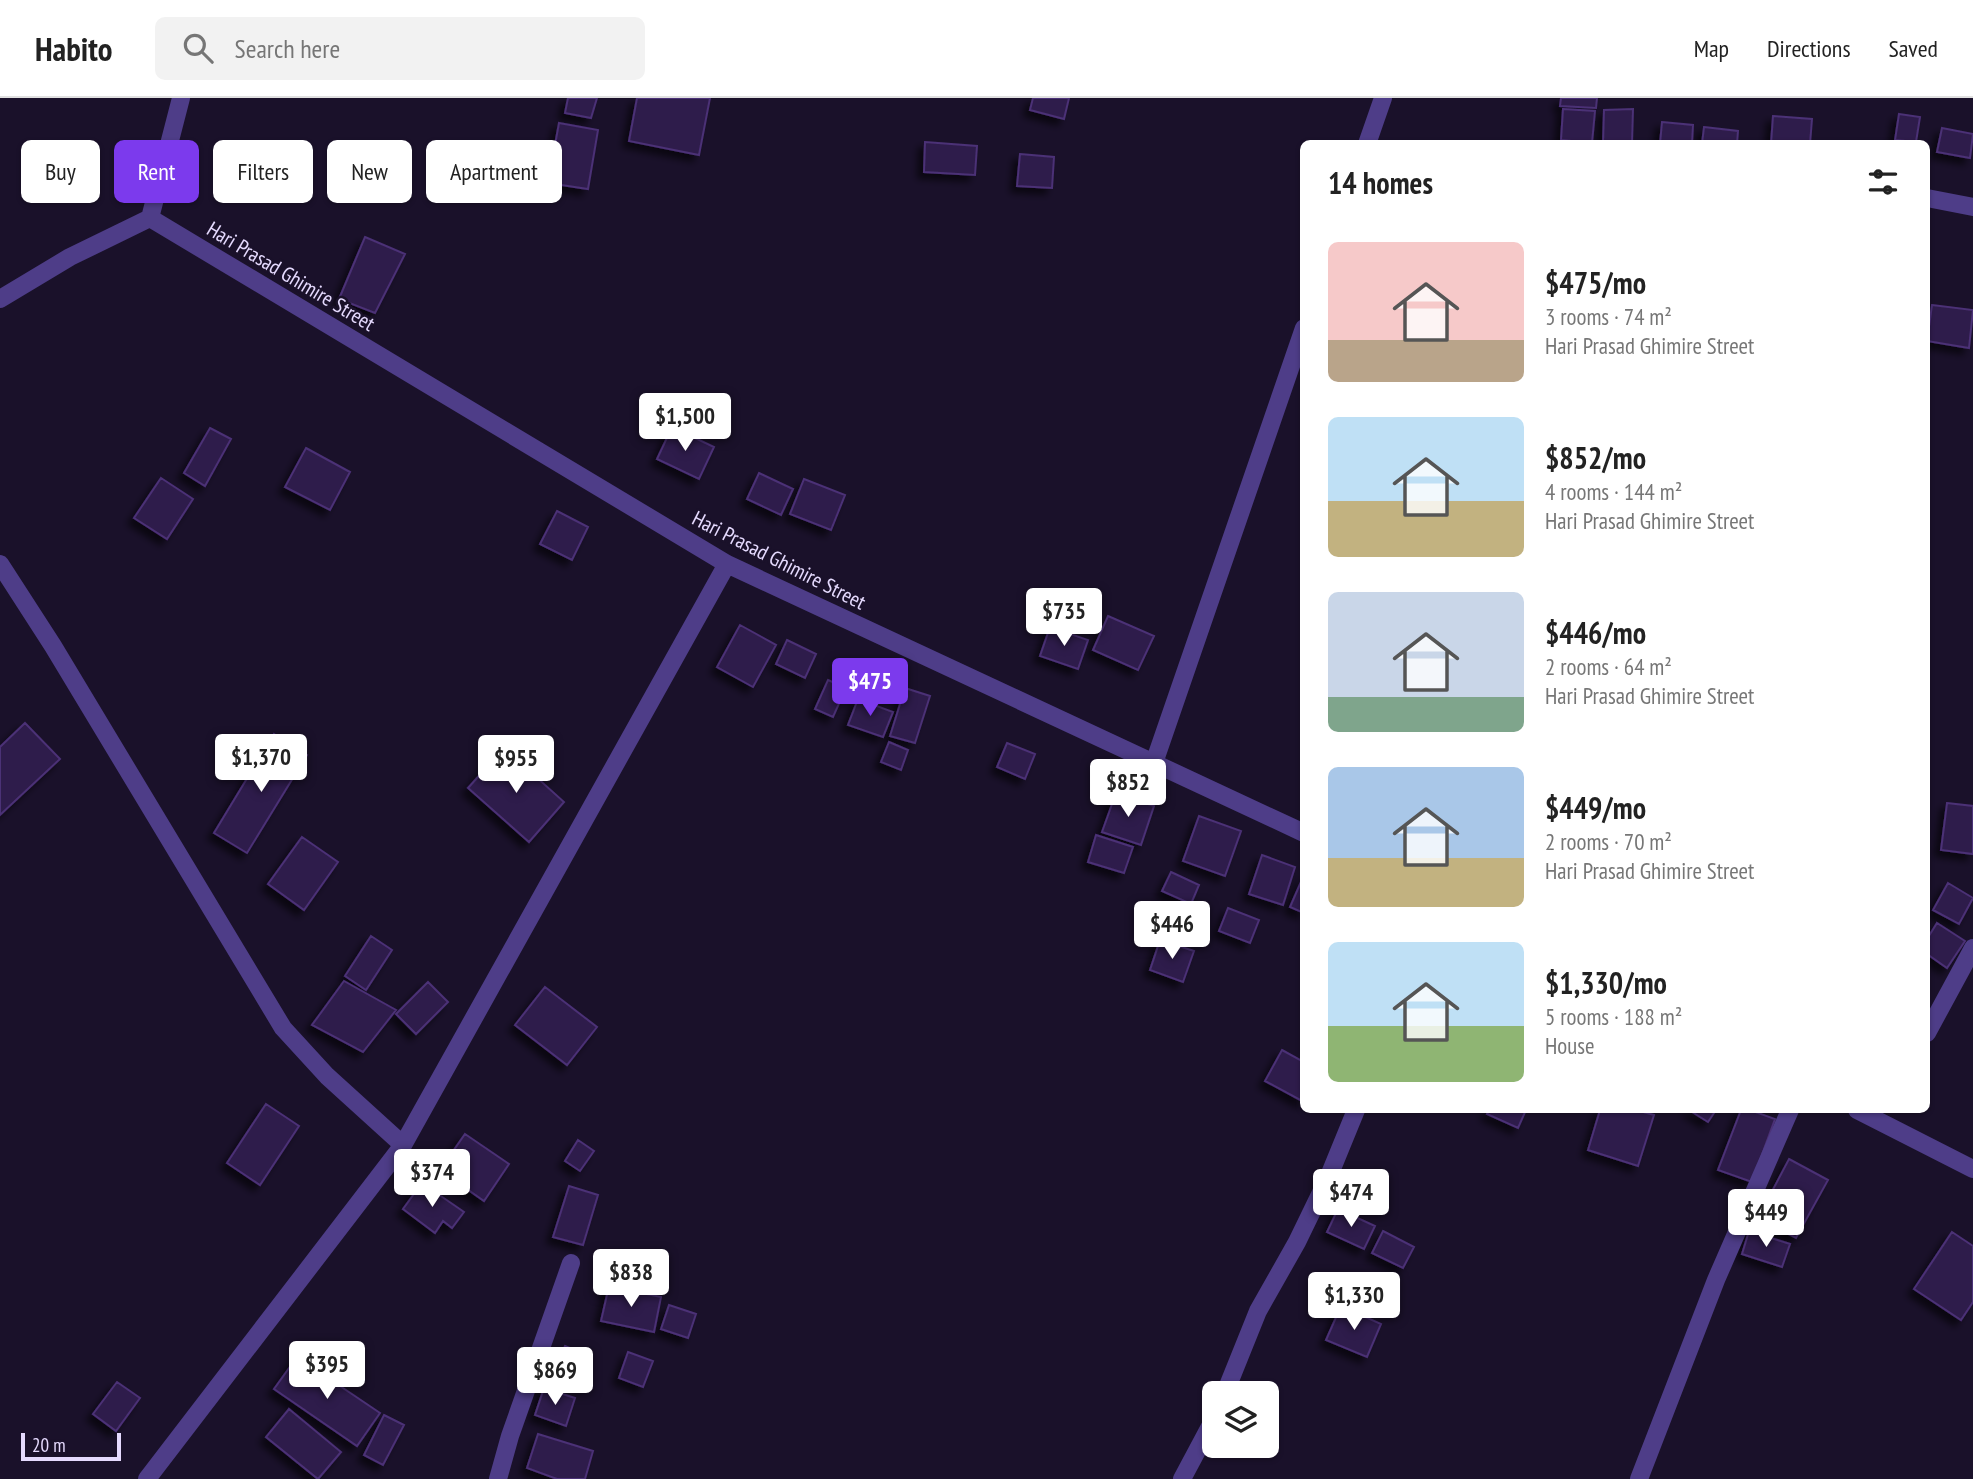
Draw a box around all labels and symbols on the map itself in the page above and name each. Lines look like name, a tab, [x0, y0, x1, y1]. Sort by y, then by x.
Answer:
street label: Hari Prasad Ghimire Street	[202, 215, 380, 337]
pin: $1,500	[628, 394, 742, 453]
street label: Hari Prasad Ghimire Street	[688, 505, 871, 616]
pin: $735	[1023, 588, 1105, 648]
pin: $475	[829, 658, 911, 718]
pin: $1,370	[204, 734, 318, 794]
pin: $955	[475, 736, 557, 795]
pin: $852	[1087, 760, 1169, 819]
pin: $446	[1131, 902, 1213, 961]
pin: $374	[391, 1150, 473, 1209]
pin: $474	[1310, 1170, 1392, 1229]
pin: $449	[1725, 1190, 1807, 1249]
pin: $838	[590, 1250, 672, 1309]
pin: $1,330	[1297, 1272, 1411, 1332]
pin: $395	[286, 1342, 368, 1401]
pin: $869	[514, 1348, 596, 1407]
scale bar	[21, 1430, 121, 1462]

